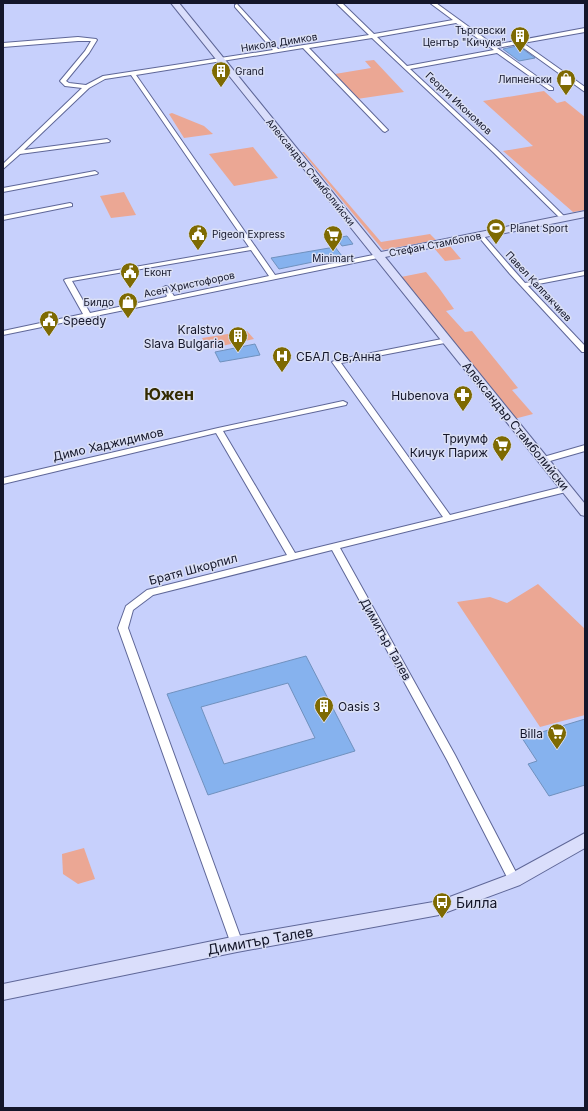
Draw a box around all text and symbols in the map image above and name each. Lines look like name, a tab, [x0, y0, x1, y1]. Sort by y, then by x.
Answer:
place label: Търговски Център "Кичука"	[423, 24, 506, 48]
building icon: Търговски Център "Кичука"	[509, 25, 531, 53]
street label: Никола Димков	[240, 30, 318, 54]
building icon: Grand	[210, 60, 232, 88]
place label: Grand	[235, 65, 264, 77]
shop icon: Липненски	[555, 68, 577, 96]
street label: Георги Икономов	[423, 69, 495, 137]
place label: Липненски	[498, 73, 552, 85]
street label: Александър Стамболийски	[264, 116, 358, 228]
sports icon: Planet Sport	[485, 217, 507, 245]
place label: Planet Sport	[510, 222, 569, 234]
public building icon: Pigeon Express	[187, 223, 209, 251]
supermarket icon: Minimart	[322, 224, 344, 252]
place label: Pigeon Express	[212, 228, 285, 240]
street label: Стефан Стамболов	[388, 229, 482, 259]
street label: Павел Калпакчиев	[503, 249, 575, 324]
place label: Minimart	[312, 252, 354, 264]
public building icon: Еконт	[119, 261, 141, 289]
place label: Еконт	[144, 266, 172, 278]
street label: Асен Христофоров	[142, 268, 236, 300]
shop icon: Билдо	[117, 291, 139, 319]
place label: Билдо	[84, 296, 114, 308]
public building icon: Speedy	[38, 309, 60, 337]
place label: Speedy	[63, 313, 106, 328]
place label: Kralstvo Slava Bulgaria	[144, 322, 224, 351]
building icon: Kralstvo Slava Bulgaria	[227, 325, 249, 353]
hospital icon: СБАЛ Св,Анна	[271, 345, 293, 373]
place label: СБАЛ Св,Анна	[296, 349, 381, 364]
street label: Александър Стамболийски	[459, 359, 573, 493]
district label: Южен	[144, 384, 194, 404]
pharmacy icon: Hubenova	[452, 384, 474, 412]
place label: Hubenova	[391, 388, 449, 403]
street label: Димо Хаджидимов	[51, 424, 165, 464]
place label: Триумф Кичук Париж	[410, 431, 488, 460]
supermarket icon: Триумф Кичук Париж	[491, 434, 513, 462]
street label: Братя Шкорпил	[147, 550, 239, 588]
street label: Димитър Талев	[357, 595, 415, 683]
building icon: Oasis 3	[313, 695, 335, 723]
place label: Oasis 3	[338, 699, 380, 714]
supermarket icon: Billa	[546, 722, 568, 750]
place label: Billa	[520, 726, 543, 741]
bus stop icon: Билла	[431, 891, 453, 919]
place label: Билла	[456, 894, 497, 911]
street label: Димитър Талев	[206, 922, 314, 958]

